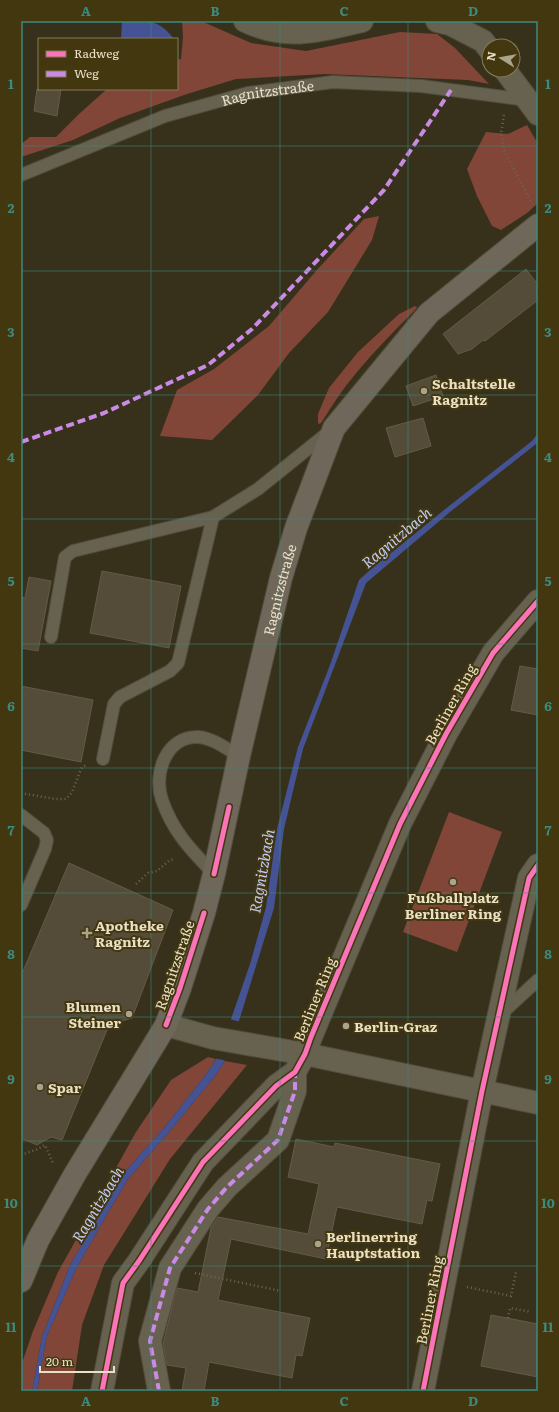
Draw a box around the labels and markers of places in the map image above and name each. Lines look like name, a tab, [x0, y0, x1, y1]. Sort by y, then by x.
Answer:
place label: Schaltstelle Ragnitz	[432, 373, 515, 409]
marker: Schaltstelle Ragnitz	[419, 386, 429, 396]
marker: Fußballplatz Berliner Ring	[448, 877, 458, 887]
place label: Fußballplatz Berliner Ring	[405, 887, 502, 923]
place label: Apotheke Ragnitz	[95, 915, 164, 951]
marker: Apotheke Ragnitz	[82, 928, 92, 938]
place label: Blumen Steiner	[66, 996, 121, 1032]
marker: Blumen Steiner	[124, 1009, 134, 1019]
place label: Berlin-Graz	[354, 1016, 438, 1036]
marker: Berlin-Graz	[341, 1021, 351, 1031]
place label: Spar	[48, 1077, 82, 1097]
marker: Spar	[35, 1082, 45, 1092]
place label: Berlinerring Hauptstation	[326, 1226, 420, 1262]
marker: Berlinerring Hauptstation	[313, 1239, 323, 1249]

